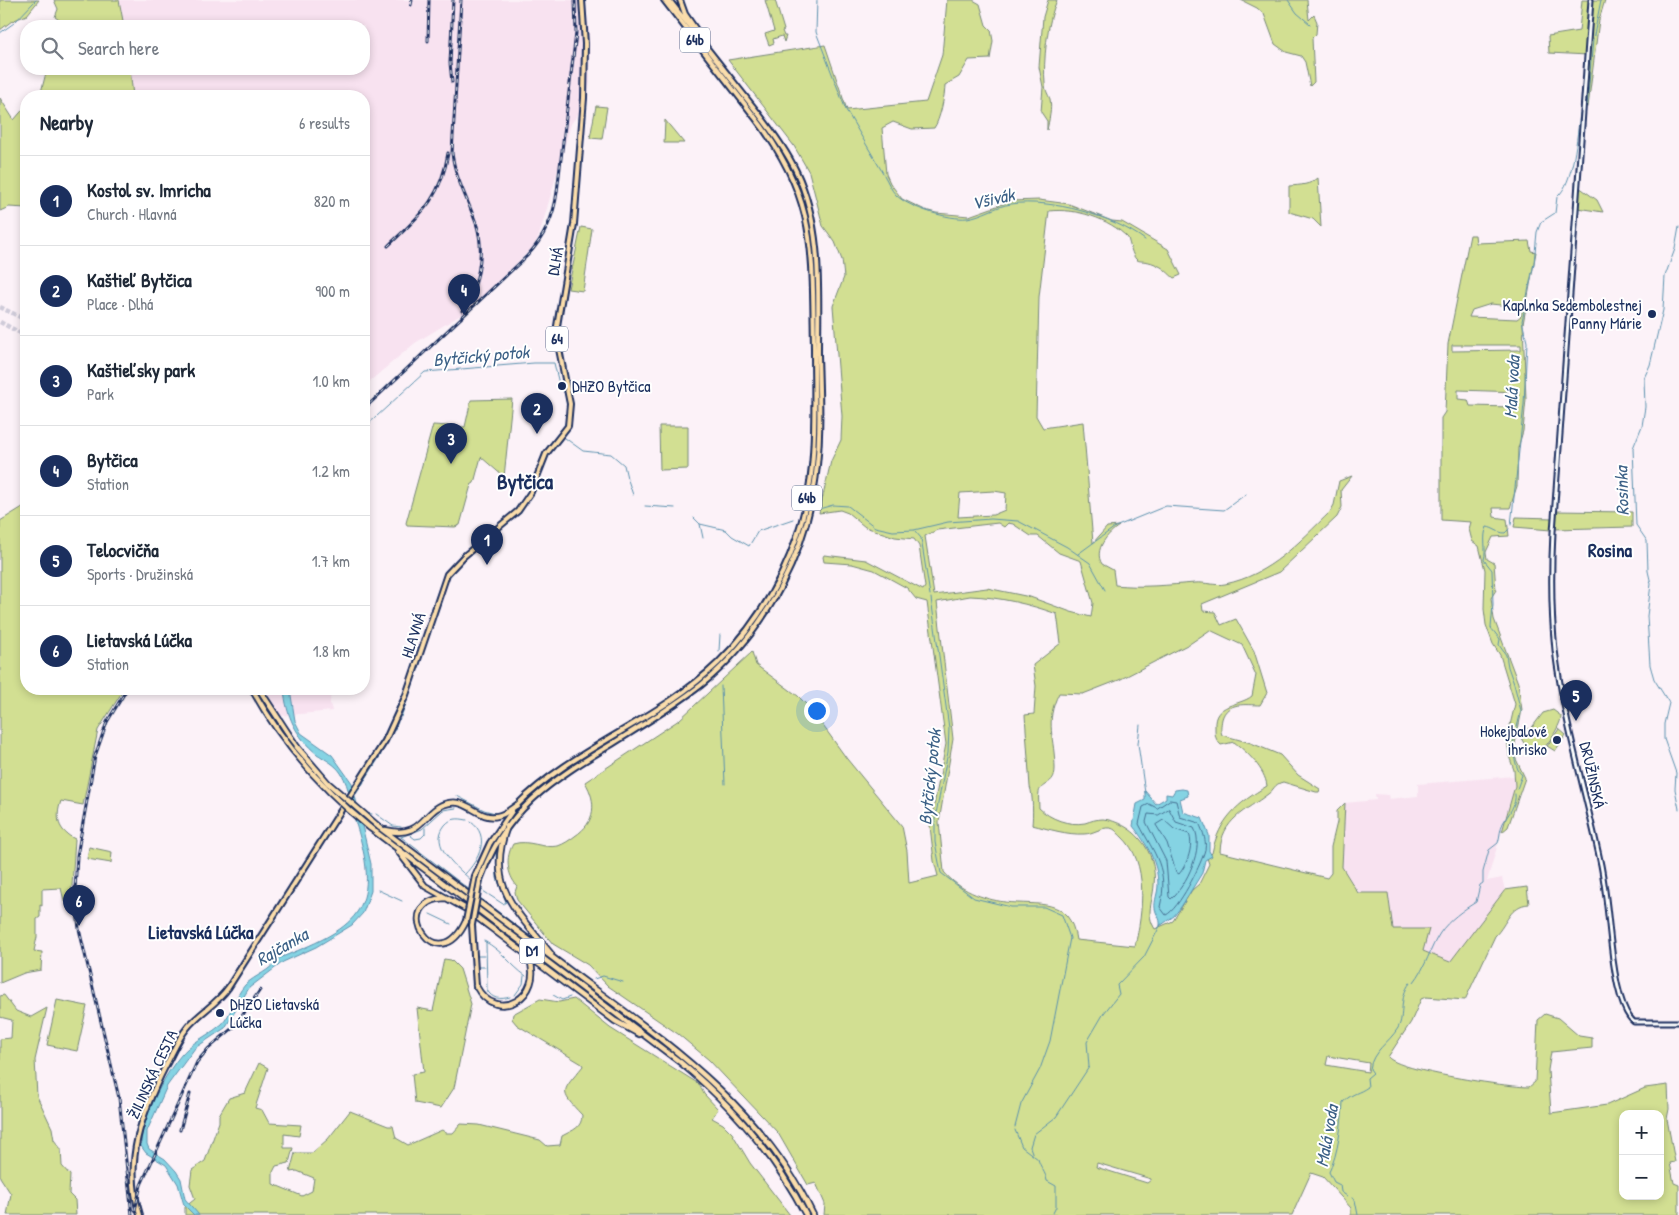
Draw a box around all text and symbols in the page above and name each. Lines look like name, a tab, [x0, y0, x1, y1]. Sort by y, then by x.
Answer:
search box	[20, 20, 370, 75]
road number: 64b	[680, 28, 710, 52]
icon: search	[38, 34, 66, 62]
text: Search here	[78, 35, 159, 61]
text: Nearby	[40, 108, 93, 137]
text: 6 results	[299, 112, 350, 134]
text: Kostol sv. Imricha	[87, 177, 211, 203]
water label: Všivák	[969, 181, 1018, 216]
text: 1	[53, 190, 59, 212]
text: 820 m	[314, 190, 350, 212]
text: Church · Hlavná	[87, 203, 176, 225]
street label: DLHÁ	[541, 245, 569, 277]
text: Kaštieľ Bytčica	[87, 267, 192, 293]
pin: 4	[448, 274, 480, 315]
text: 2	[52, 280, 60, 302]
text: 900 m	[315, 280, 350, 302]
text: Place · Dlhá	[87, 293, 153, 315]
place label: Kaplnka Sedembolestnej Panny Márie	[1503, 294, 1643, 334]
marker: Kaplnka Sedembolestnej Panny Márie	[1646, 308, 1658, 320]
road number: 64	[546, 326, 568, 352]
water label: Bytčický potok	[432, 339, 531, 372]
water label: Malá voda	[1497, 353, 1526, 419]
text: Kaštieľsky park	[87, 357, 195, 383]
text: 3	[52, 370, 60, 392]
text: 1.0 km	[312, 370, 350, 392]
place label: DHZO Bytčica	[572, 375, 650, 397]
marker: DHZO Bytčica	[556, 380, 568, 392]
text: Park	[87, 383, 114, 405]
pin: 2	[521, 393, 553, 434]
pin: 3	[435, 423, 467, 464]
text: Bytčica	[87, 447, 138, 473]
text: 4	[53, 460, 59, 482]
text: 1.2 km	[312, 460, 350, 482]
water label: Rosinka	[1608, 464, 1635, 516]
district label: Bytčica	[497, 467, 554, 497]
text: Station	[87, 473, 129, 495]
road number: 64b	[792, 486, 822, 510]
pin: 1	[471, 524, 503, 565]
text: Telocvičňa	[87, 537, 159, 563]
district label: Rosina	[1588, 537, 1632, 563]
text: 5	[53, 550, 59, 572]
text: 1.7 km	[312, 550, 350, 572]
text: Sports · Družinská	[87, 563, 193, 585]
street label: HLAVNÁ	[395, 609, 431, 661]
text: Lietavská Lúčka	[87, 627, 192, 653]
text: 6	[53, 640, 59, 662]
text: 1.8 km	[313, 640, 350, 662]
text: Station	[87, 653, 129, 675]
pin: 5	[1560, 680, 1592, 721]
your location	[804, 698, 830, 724]
place label: Hokejbalové ihrisko	[1480, 720, 1548, 760]
water label: Bytčický potok	[912, 726, 947, 826]
marker: Hokejbalové ihrisko	[1551, 734, 1563, 746]
street label: DRUŽINSKÁ	[1575, 740, 1611, 811]
pin: 6	[63, 885, 95, 926]
district label: Lietavská Lúčka	[149, 919, 254, 945]
water label: Rajčanka	[251, 921, 314, 971]
road number: D1	[520, 938, 544, 964]
place label: DHZO Lietavská Lúčka	[230, 993, 319, 1033]
marker: DHZO Lietavská Lúčka	[214, 1007, 226, 1019]
street label: ŽILINSKÁ CESTA	[122, 1026, 182, 1122]
water label: Malá voda	[1309, 1101, 1345, 1169]
map controls	[1619, 1110, 1664, 1200]
button: +	[1619, 1110, 1664, 1155]
button: −	[1619, 1155, 1664, 1200]

